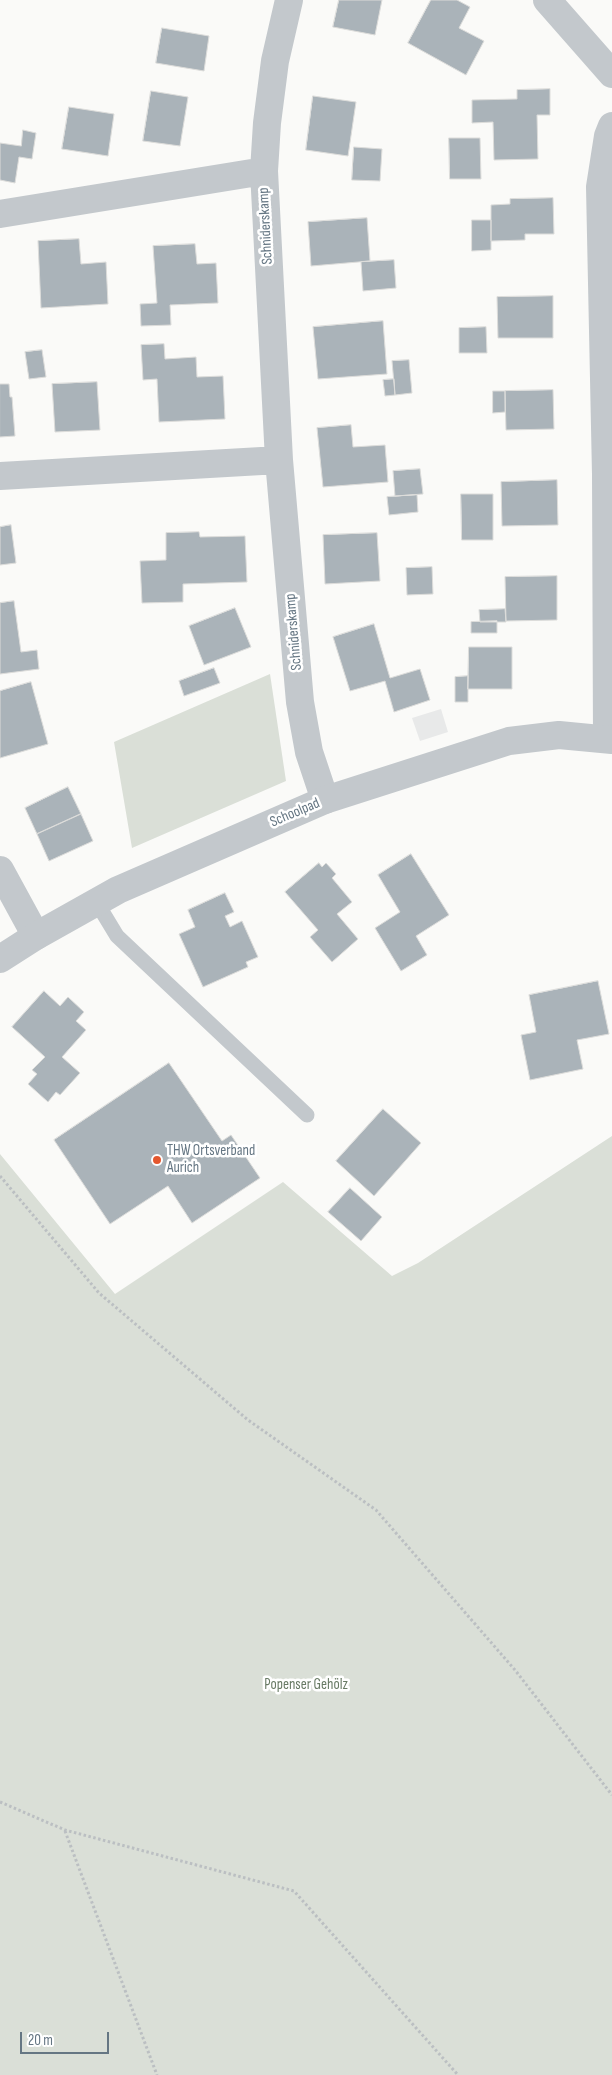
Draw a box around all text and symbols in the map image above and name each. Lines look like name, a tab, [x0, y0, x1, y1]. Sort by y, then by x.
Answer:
street label: Schniderskamp	[255, 187, 277, 265]
street label: Schniderskamp	[282, 593, 306, 671]
street label: Schoolpad	[267, 794, 323, 832]
place label: THW Ortsverband Aurich	[167, 1142, 255, 1177]
marker: THW Ortsverband Aurich	[151, 1154, 163, 1166]
park label: Popenser Gehölz	[264, 1676, 348, 1694]
scale bar	[22, 2022, 111, 2054]
text: 20 m	[28, 2031, 53, 2050]

